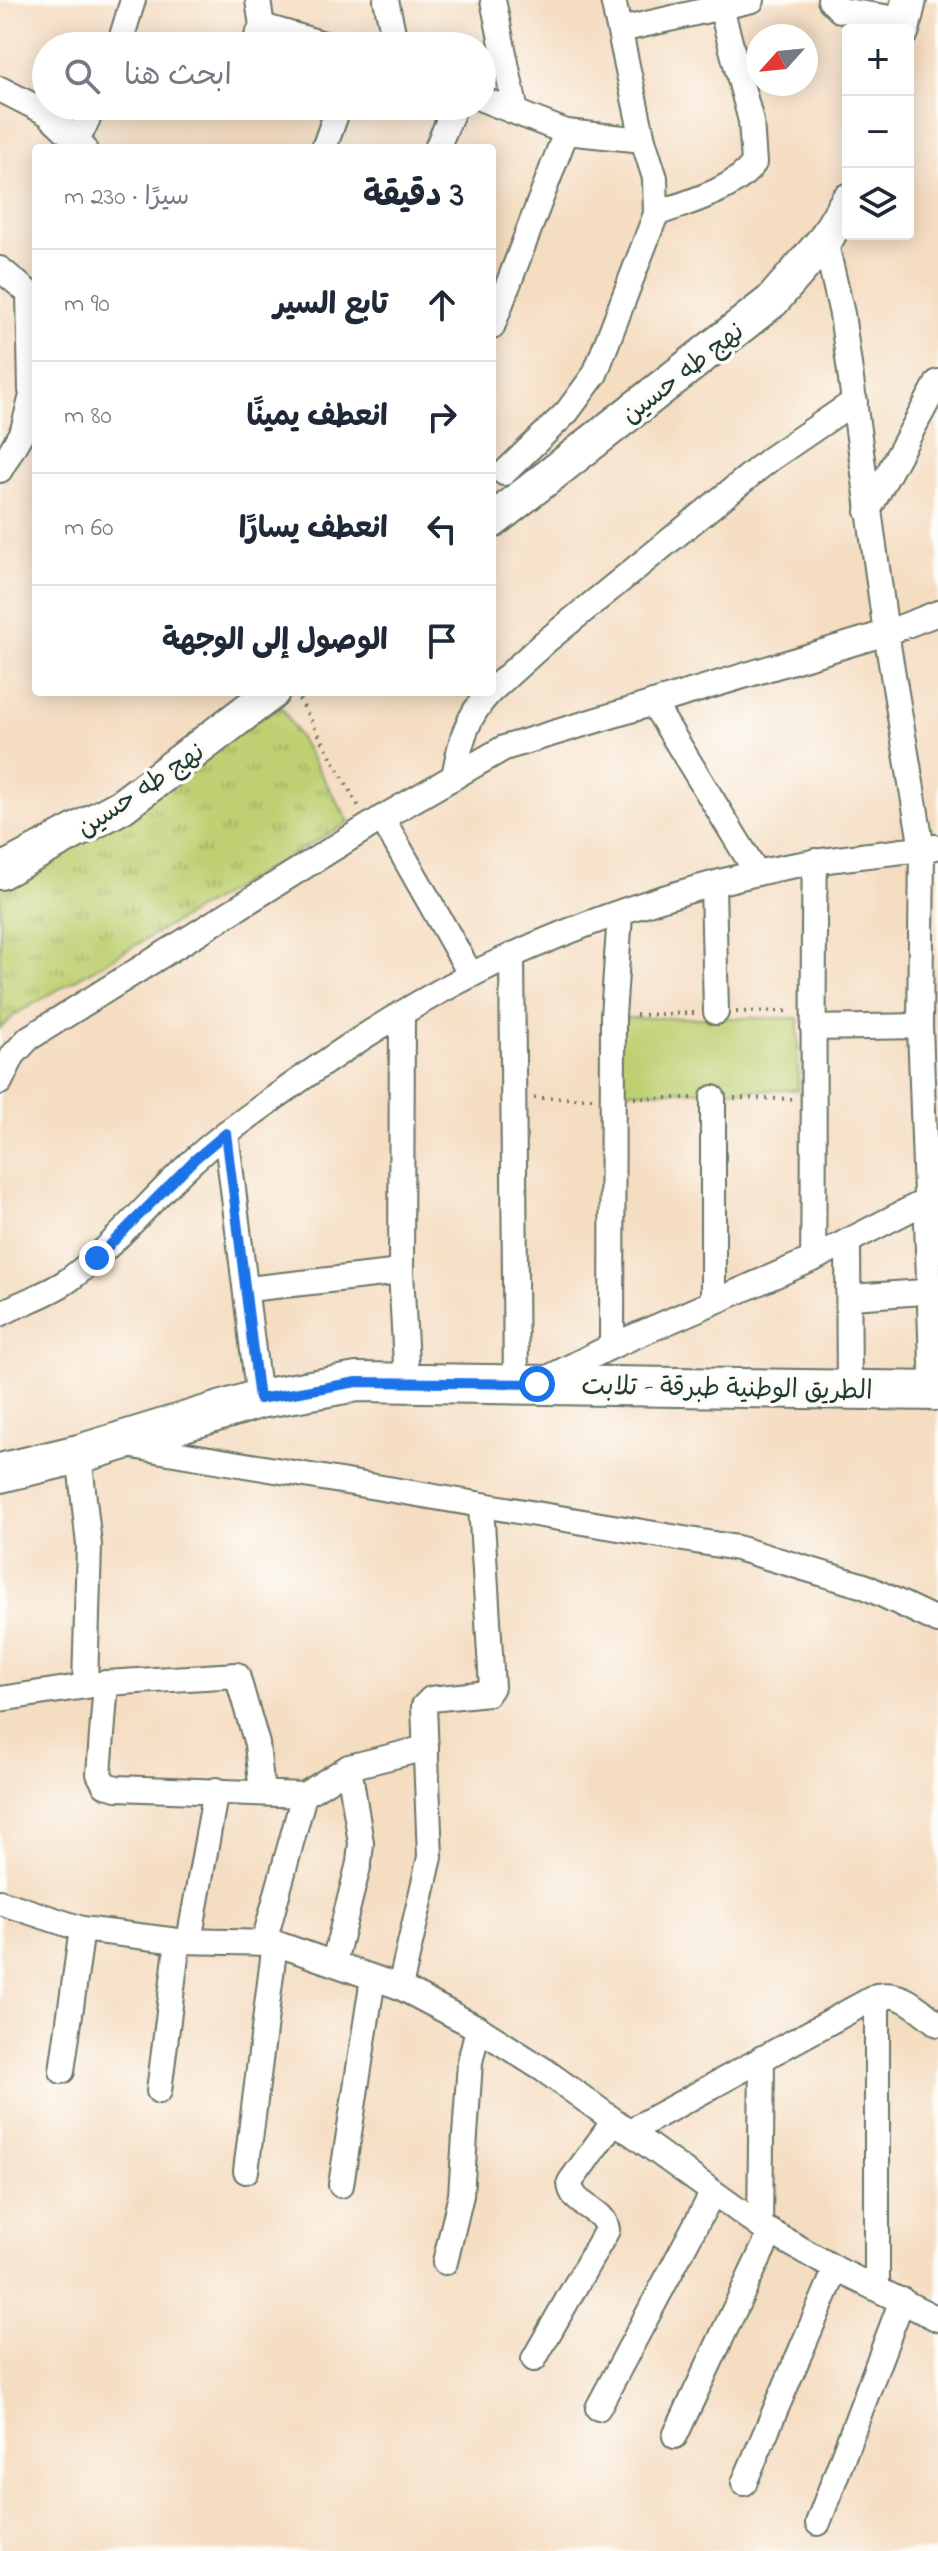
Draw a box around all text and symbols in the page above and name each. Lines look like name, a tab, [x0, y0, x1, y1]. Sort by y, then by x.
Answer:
north arrow	[746, 24, 818, 96]
map controls	[842, 24, 914, 240]
button: +	[842, 24, 914, 96]
search box	[32, 32, 496, 120]
icon: search	[60, 54, 104, 98]
text: ابحث هنا	[124, 55, 232, 99]
button: −	[842, 96, 914, 168]
button: layers	[842, 168, 914, 240]
text: 3 دقيقة	[363, 172, 464, 222]
text: سيرًا · 230 m	[64, 179, 189, 217]
icon: ahead	[420, 283, 464, 327]
text: تابع السير	[274, 284, 388, 328]
text: 90 m	[64, 286, 110, 324]
street label: نهج طه حسين	[614, 314, 753, 435]
icon: right	[420, 395, 464, 439]
text: انعطف يمينًا	[247, 396, 388, 440]
text: 80 m	[64, 398, 112, 436]
icon: left	[420, 507, 464, 551]
text: انعطف يسارًا	[239, 508, 388, 552]
text: 60 m	[64, 510, 113, 548]
icon: arrive	[420, 619, 464, 663]
text: الوصول إلى الوجهة	[162, 620, 388, 664]
street label: نهج طه حسين	[70, 735, 213, 848]
route end	[79, 1240, 115, 1276]
route start	[519, 1366, 555, 1402]
street label: الطريق الوطنية طبرقة - تلابت	[581, 1368, 873, 1412]

